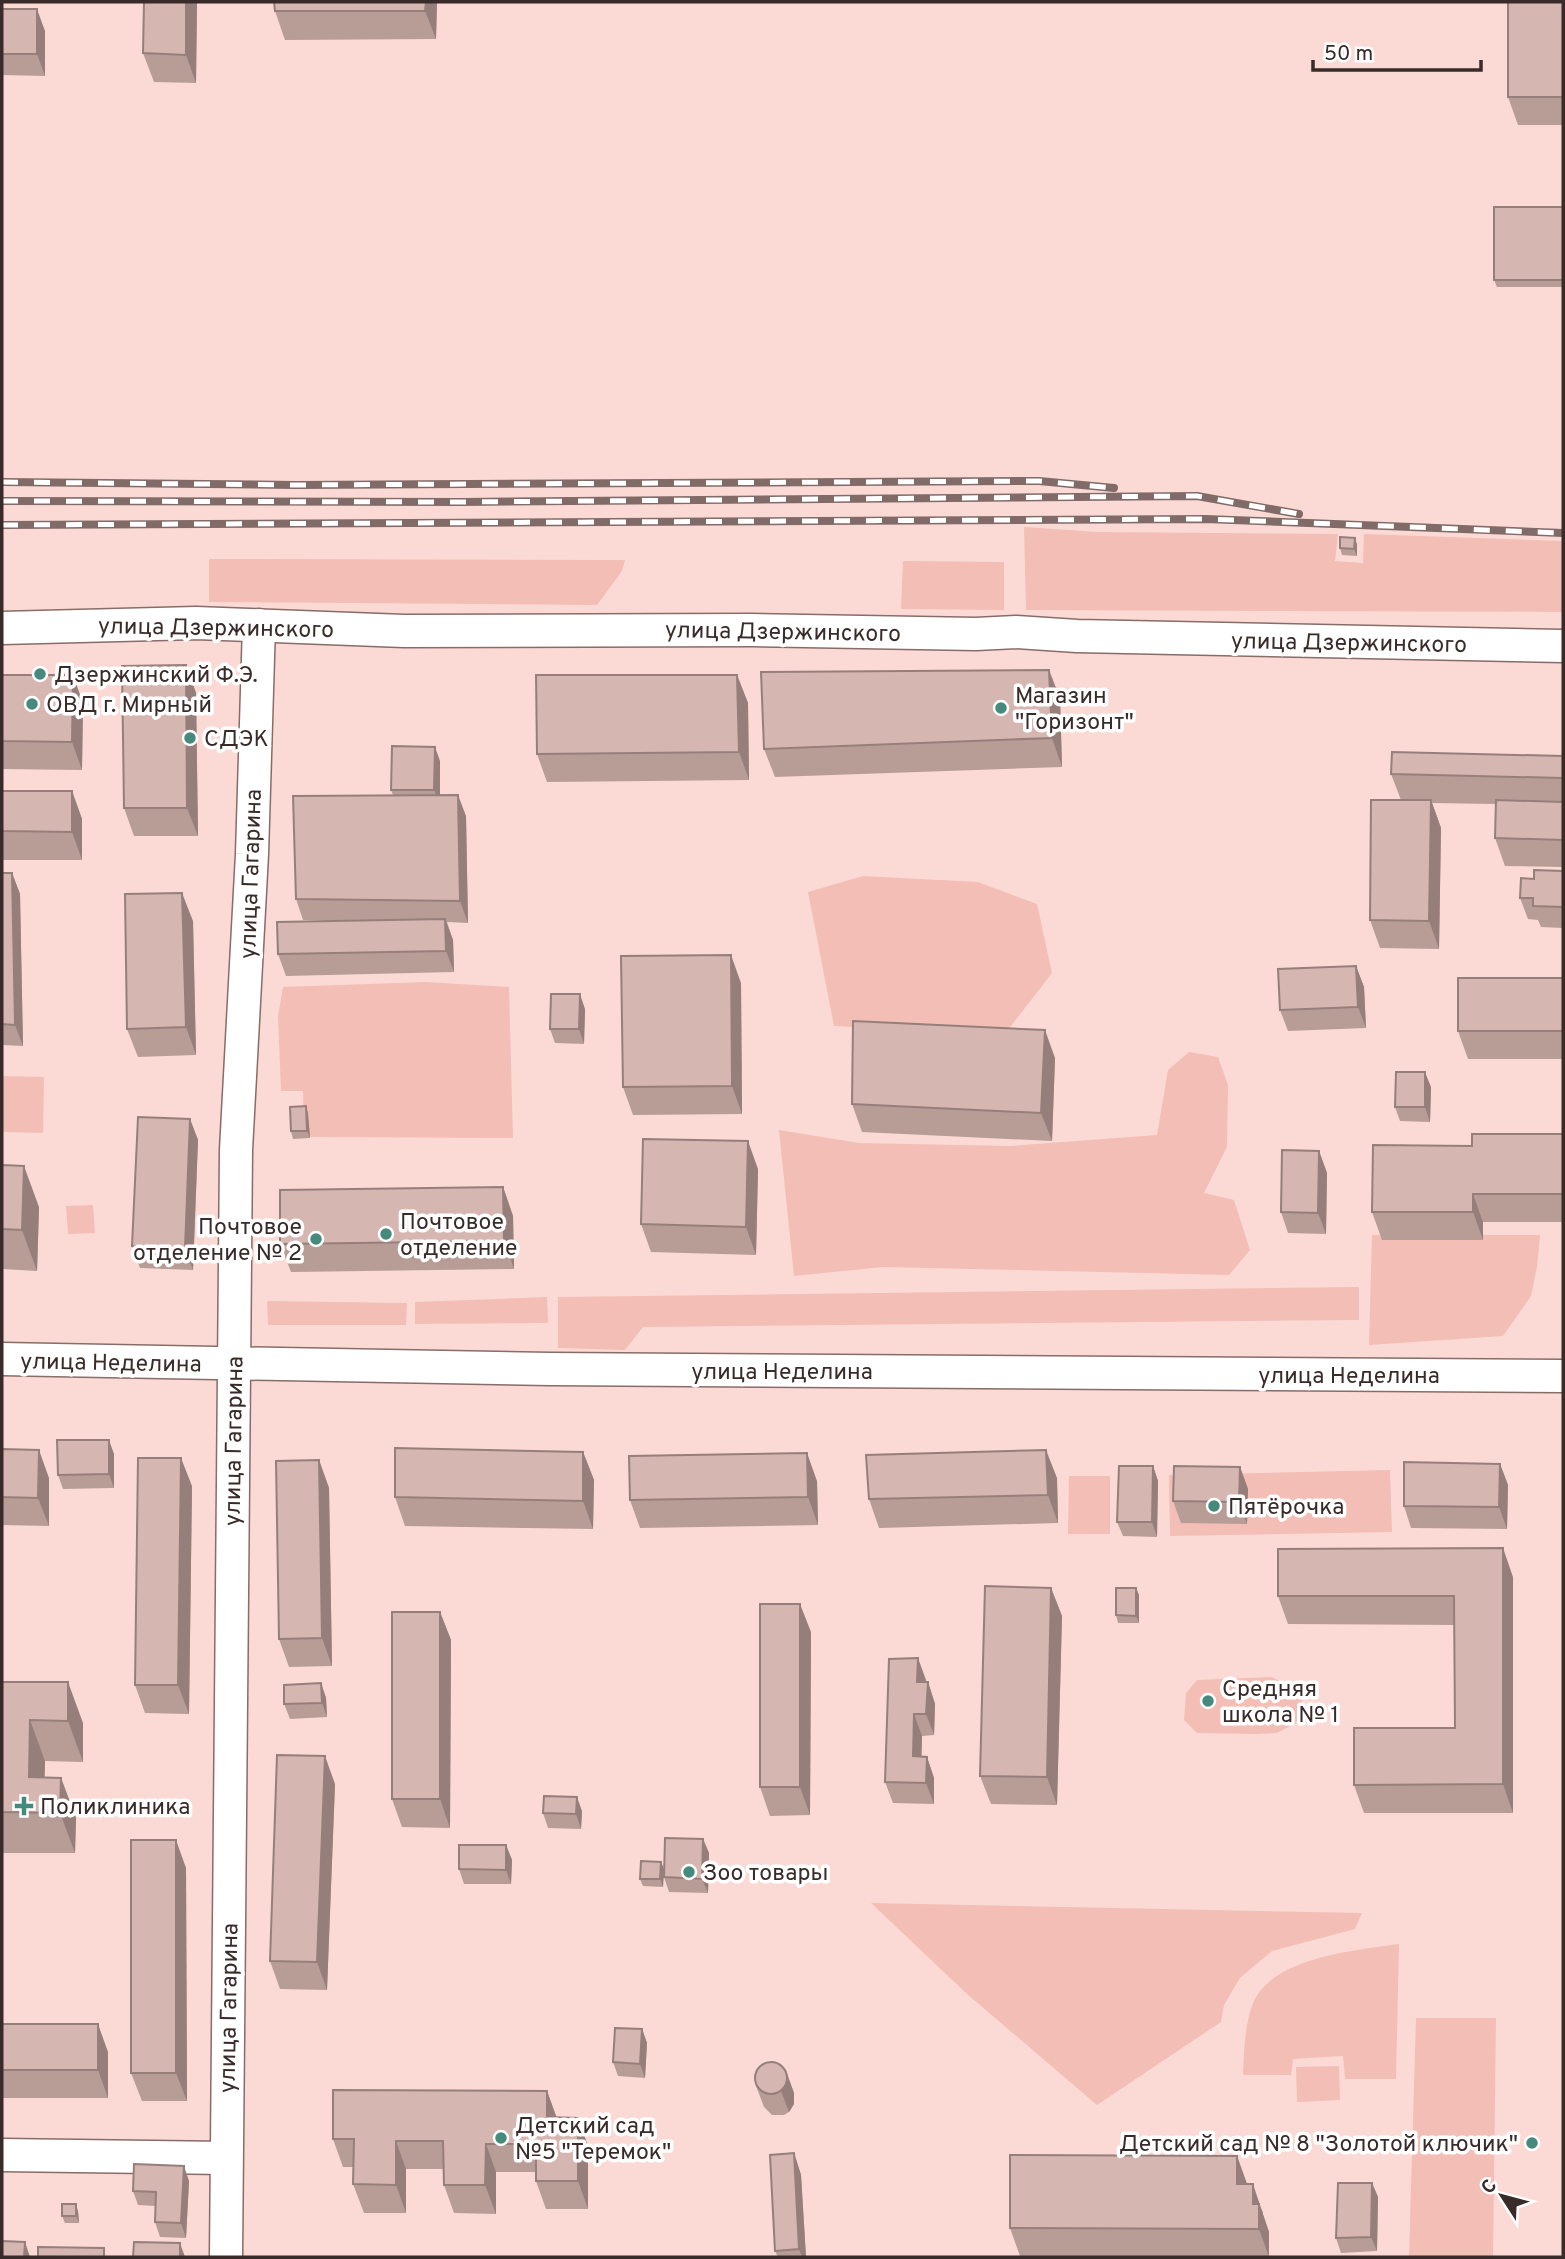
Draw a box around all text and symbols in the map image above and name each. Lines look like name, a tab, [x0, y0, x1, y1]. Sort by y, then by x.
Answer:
scale bar	[1313, 28, 1481, 72]
text: 50 m	[1324, 41, 1373, 68]
street label: улица Дзержинского	[98, 613, 334, 646]
street label: улица Дзержинского	[665, 617, 901, 650]
street label: улица Дзержинского	[1231, 628, 1467, 661]
place label: Дзержинский Ф.Э.	[54, 662, 258, 691]
marker: Дзержинский Ф.Э.	[32, 666, 48, 682]
place label: Магазин "Горизонт"	[1015, 683, 1134, 738]
place label: ОВД г. Мирный	[46, 692, 212, 721]
marker: ОВД г. Мирный	[24, 696, 40, 712]
marker: Магазин "Горизонт"	[993, 700, 1009, 716]
place label: СДЭК	[204, 726, 269, 755]
marker: СДЭК	[182, 730, 198, 746]
street label: улица Гагарина	[235, 789, 270, 960]
place label: Почтовое отделение	[400, 1209, 517, 1264]
place label: Почтовое отделение № 2	[133, 1214, 302, 1269]
marker: Почтовое отделение	[378, 1226, 394, 1242]
marker: Почтовое отделение № 2	[308, 1231, 324, 1247]
street label: улица Неделина	[20, 1348, 202, 1381]
street label: улица Гагарина	[220, 1356, 251, 1526]
street label: улица Неделина	[691, 1359, 873, 1388]
street label: улица Неделина	[1258, 1363, 1440, 1392]
place label: Пятёрочка	[1228, 1494, 1344, 1523]
marker: Пятёрочка	[1206, 1498, 1222, 1514]
place label: Средняя школа № 1	[1222, 1676, 1339, 1731]
marker: Средняя школа № 1	[1200, 1693, 1216, 1709]
place label: Поликлиника	[40, 1794, 190, 1823]
marker: Поликлиника	[14, 1796, 34, 1816]
place label: Зоо товары	[703, 1860, 828, 1889]
marker: Зоо товары	[681, 1864, 697, 1880]
street label: улица Гагарина	[215, 1923, 246, 2093]
place label: Детский сад №5 "Теремок"	[515, 2113, 671, 2168]
marker: Детский сад №5 "Теремок"	[493, 2130, 509, 2146]
place label: Детский сад № 8 "Золотой ключик"	[1119, 2131, 1518, 2160]
marker: Детский сад № 8 "Золотой ключик"	[1524, 2135, 1540, 2151]
north arrow	[1467, 2161, 1537, 2231]
text: С	[1477, 2175, 1503, 2199]

